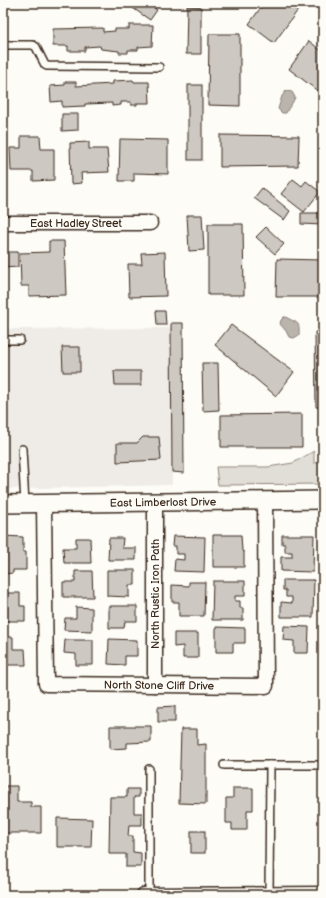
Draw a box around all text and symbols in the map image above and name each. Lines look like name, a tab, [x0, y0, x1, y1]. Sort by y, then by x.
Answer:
street label: East Hadley Street	[30, 217, 123, 230]
street label: East Limberlost Drive	[110, 495, 217, 510]
street label: North Rustic Iron Path	[149, 539, 162, 649]
street label: North Stone Cliff Drive	[104, 679, 215, 693]

